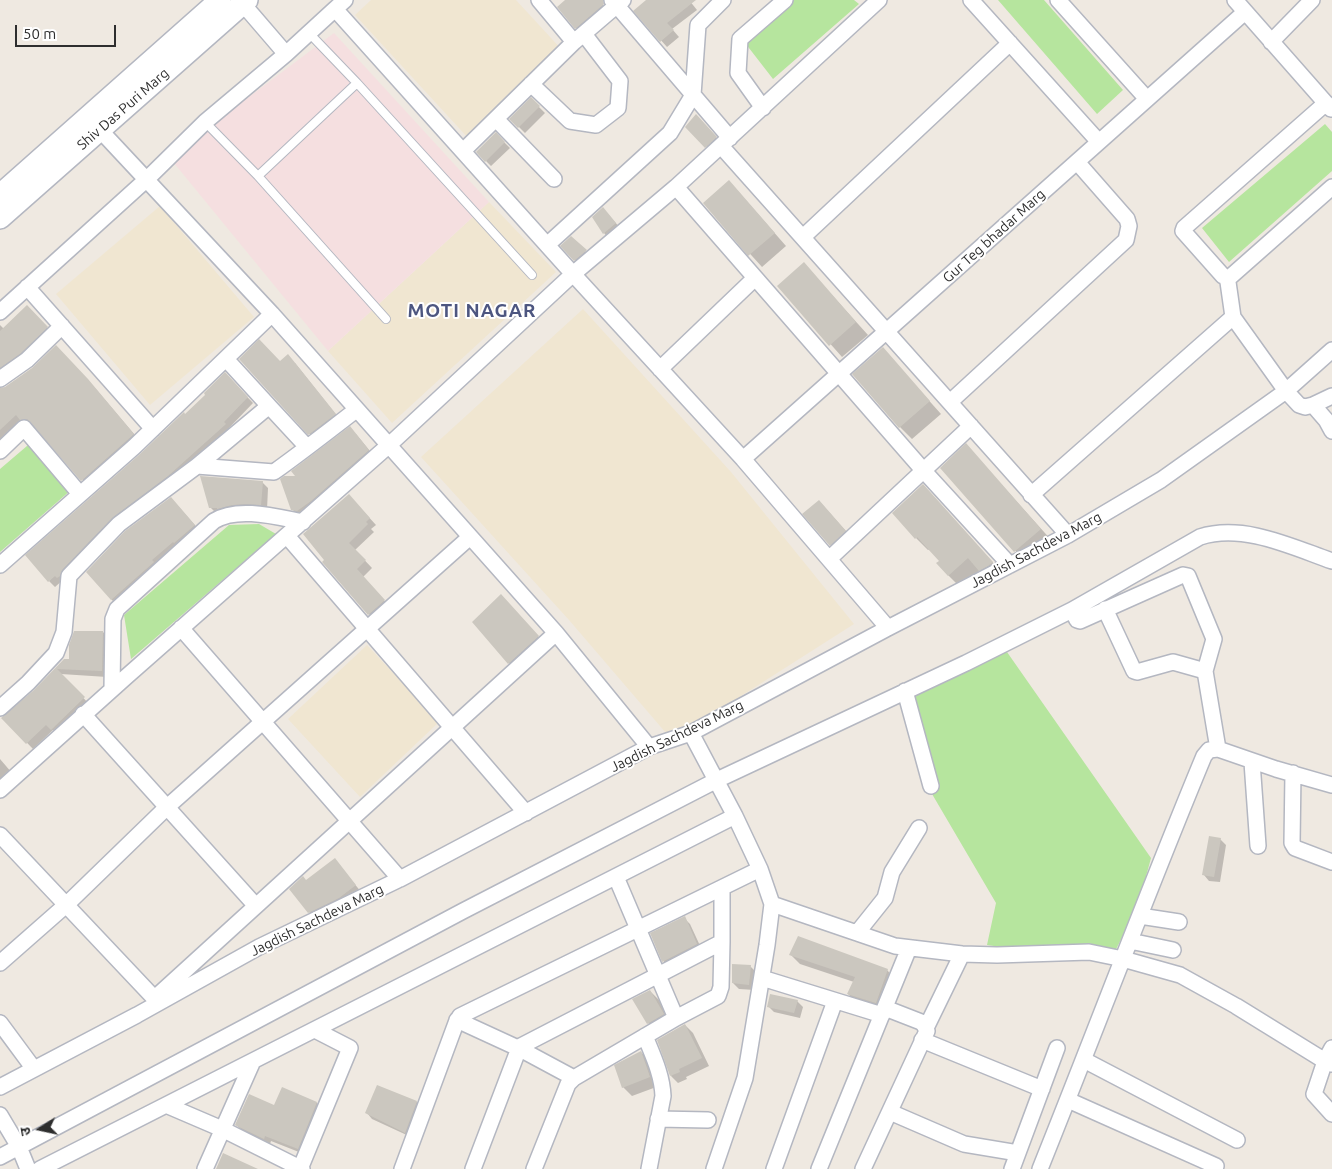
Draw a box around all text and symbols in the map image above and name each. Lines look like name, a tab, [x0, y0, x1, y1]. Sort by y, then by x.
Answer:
scale bar	[18, 15, 119, 47]
text: 50 m	[23, 25, 56, 42]
street label: Shiv Das Puri Marg	[74, 65, 172, 153]
street label: Gur Teg bhadar Marg	[939, 186, 1049, 286]
district label: MOTI NAGAR	[406, 300, 538, 322]
street label: Jagdish Sachdeva Marg	[968, 508, 1104, 592]
street label: Jagdish Sachdeva Marg	[608, 696, 746, 776]
street label: Jagdish Sachdeva Marg	[248, 880, 386, 960]
north arrow	[15, 1104, 65, 1154]
text: उ	[17, 1126, 34, 1137]

